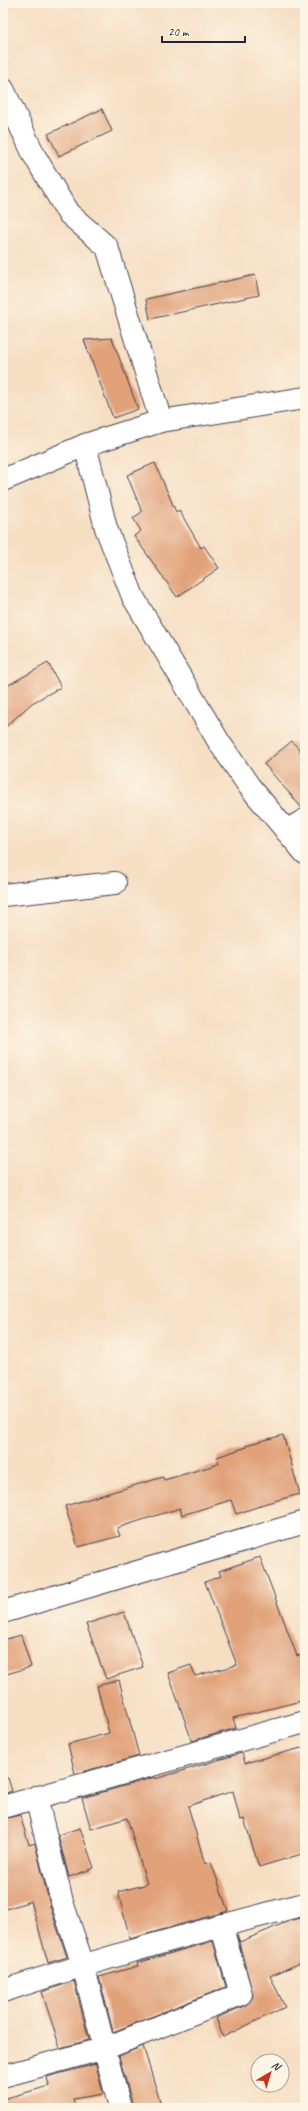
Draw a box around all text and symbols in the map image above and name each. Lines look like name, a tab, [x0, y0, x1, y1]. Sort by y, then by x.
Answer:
scale bar	[162, 18, 245, 44]
text: 20 m	[168, 24, 190, 40]
north arrow	[250, 2053, 290, 2093]
text: N	[269, 2058, 285, 2074]

